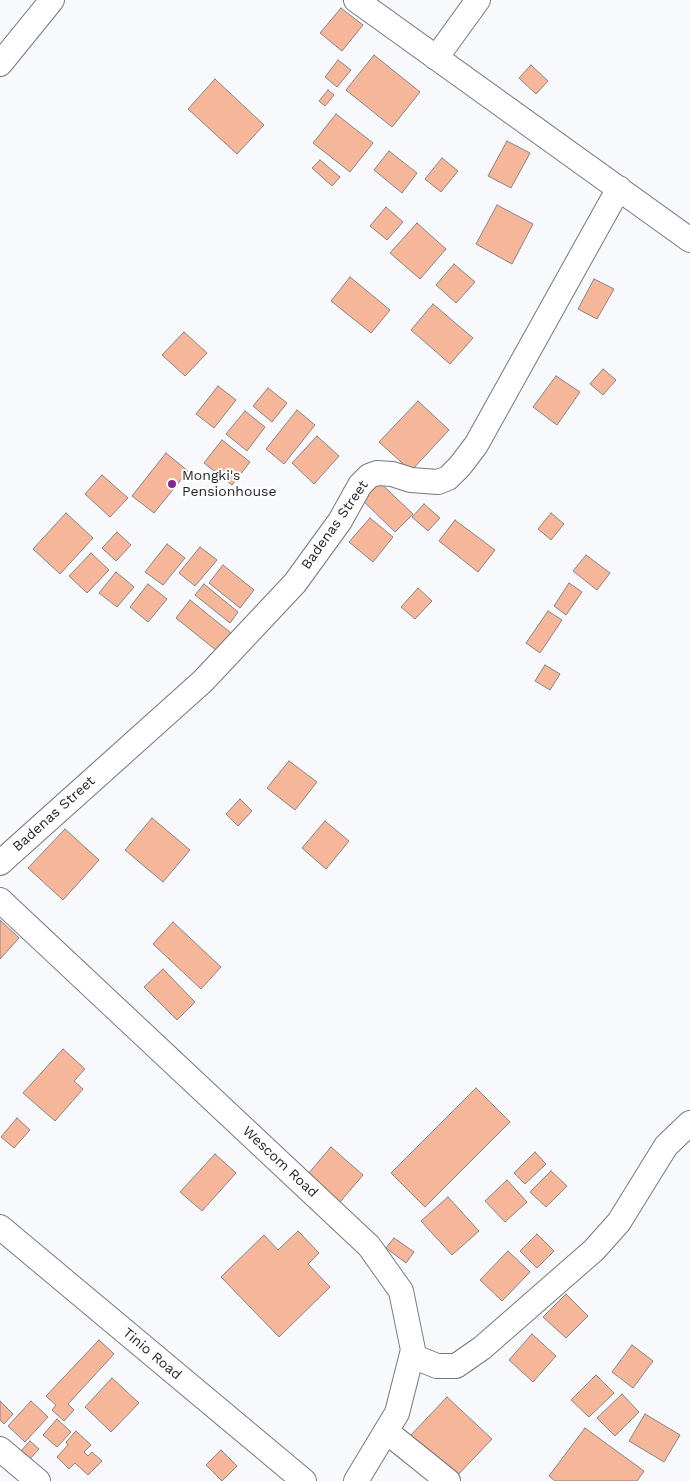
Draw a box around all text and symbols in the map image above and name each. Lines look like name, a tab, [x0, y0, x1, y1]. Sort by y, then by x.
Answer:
place label: Mongki's Pensionhouse	[182, 468, 276, 501]
street label: Badenas Street	[298, 477, 372, 573]
marker: Mongki's Pensionhouse	[166, 478, 178, 490]
street label: Badenas Street	[9, 773, 99, 855]
street label: Wescom Road	[239, 1123, 321, 1201]
street label: Tinio Road	[119, 1325, 185, 1383]

